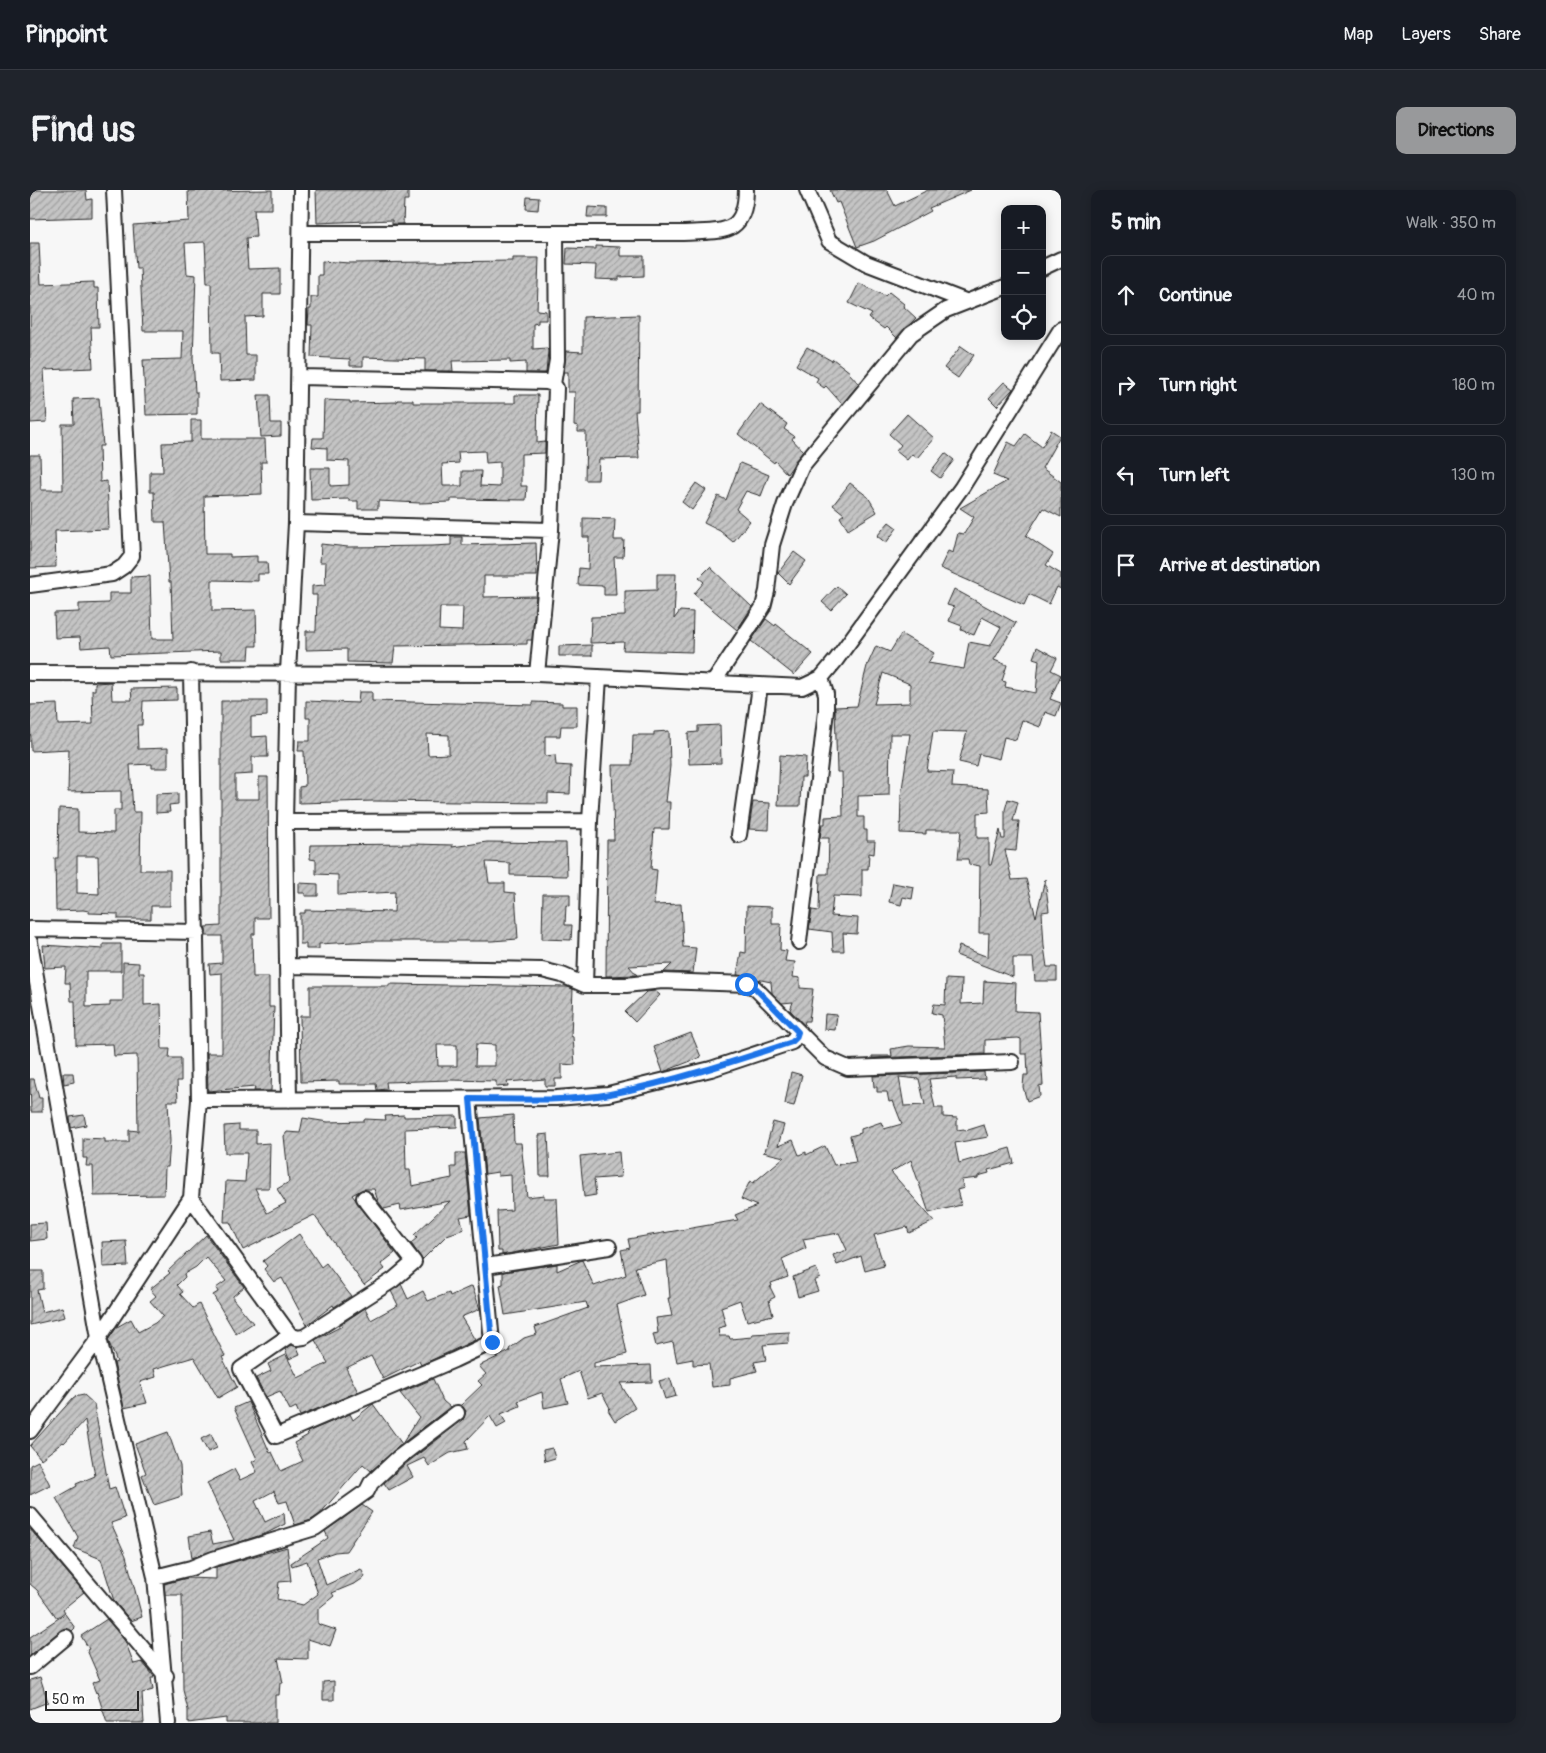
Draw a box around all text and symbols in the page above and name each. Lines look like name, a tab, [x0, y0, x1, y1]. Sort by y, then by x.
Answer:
text: Pinpoint	[25, 20, 107, 49]
text: Map	[1344, 23, 1373, 46]
text: Layers	[1401, 23, 1451, 46]
text: Share	[1479, 23, 1521, 46]
button: Directions	[1396, 107, 1516, 154]
text: Find us	[30, 108, 135, 152]
map controls	[1001, 205, 1046, 340]
button: +	[1001, 205, 1046, 250]
text: 5 min	[1111, 209, 1161, 236]
text: Walk · 350 m	[1406, 213, 1496, 233]
button: −	[1001, 250, 1046, 295]
icon: ahead	[1112, 281, 1140, 309]
text: Continue	[1159, 283, 1232, 307]
text: 40 m	[1457, 285, 1495, 305]
button: locate	[1001, 295, 1046, 340]
icon: right	[1112, 371, 1140, 399]
text: Turn right	[1159, 373, 1237, 397]
text: 180 m	[1452, 375, 1495, 395]
icon: left	[1112, 461, 1140, 489]
text: Turn left	[1159, 463, 1229, 487]
text: 130 m	[1451, 465, 1495, 485]
icon: arrive	[1112, 551, 1140, 579]
text: Arrive at destination	[1159, 553, 1320, 577]
route start	[735, 973, 758, 996]
route end	[481, 1331, 504, 1354]
scale bar	[45, 1688, 139, 1711]
text: 50 m	[52, 1691, 85, 1708]

